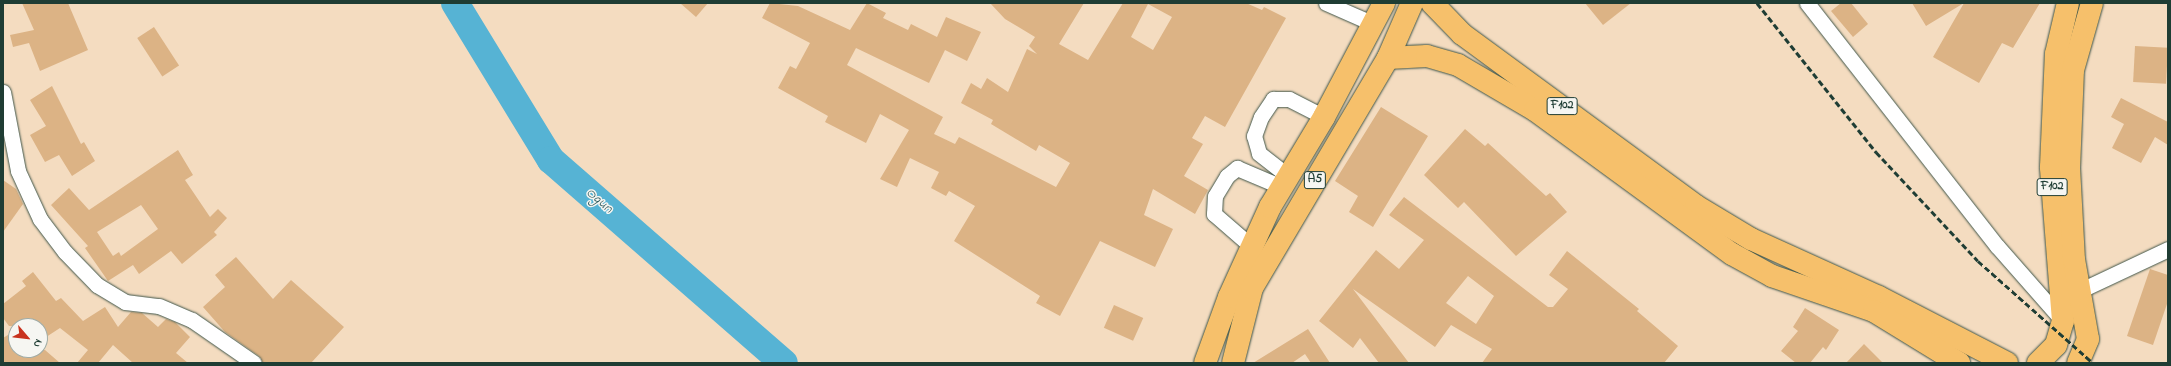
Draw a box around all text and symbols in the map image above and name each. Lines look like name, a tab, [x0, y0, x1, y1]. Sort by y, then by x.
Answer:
road number: F102	[1546, 96, 1578, 116]
road number: A5	[1303, 170, 1327, 190]
road number: F102	[2036, 177, 2068, 197]
water label: Ogun	[582, 185, 616, 217]
north arrow	[8, 318, 48, 358]
text: N	[29, 336, 47, 350]

